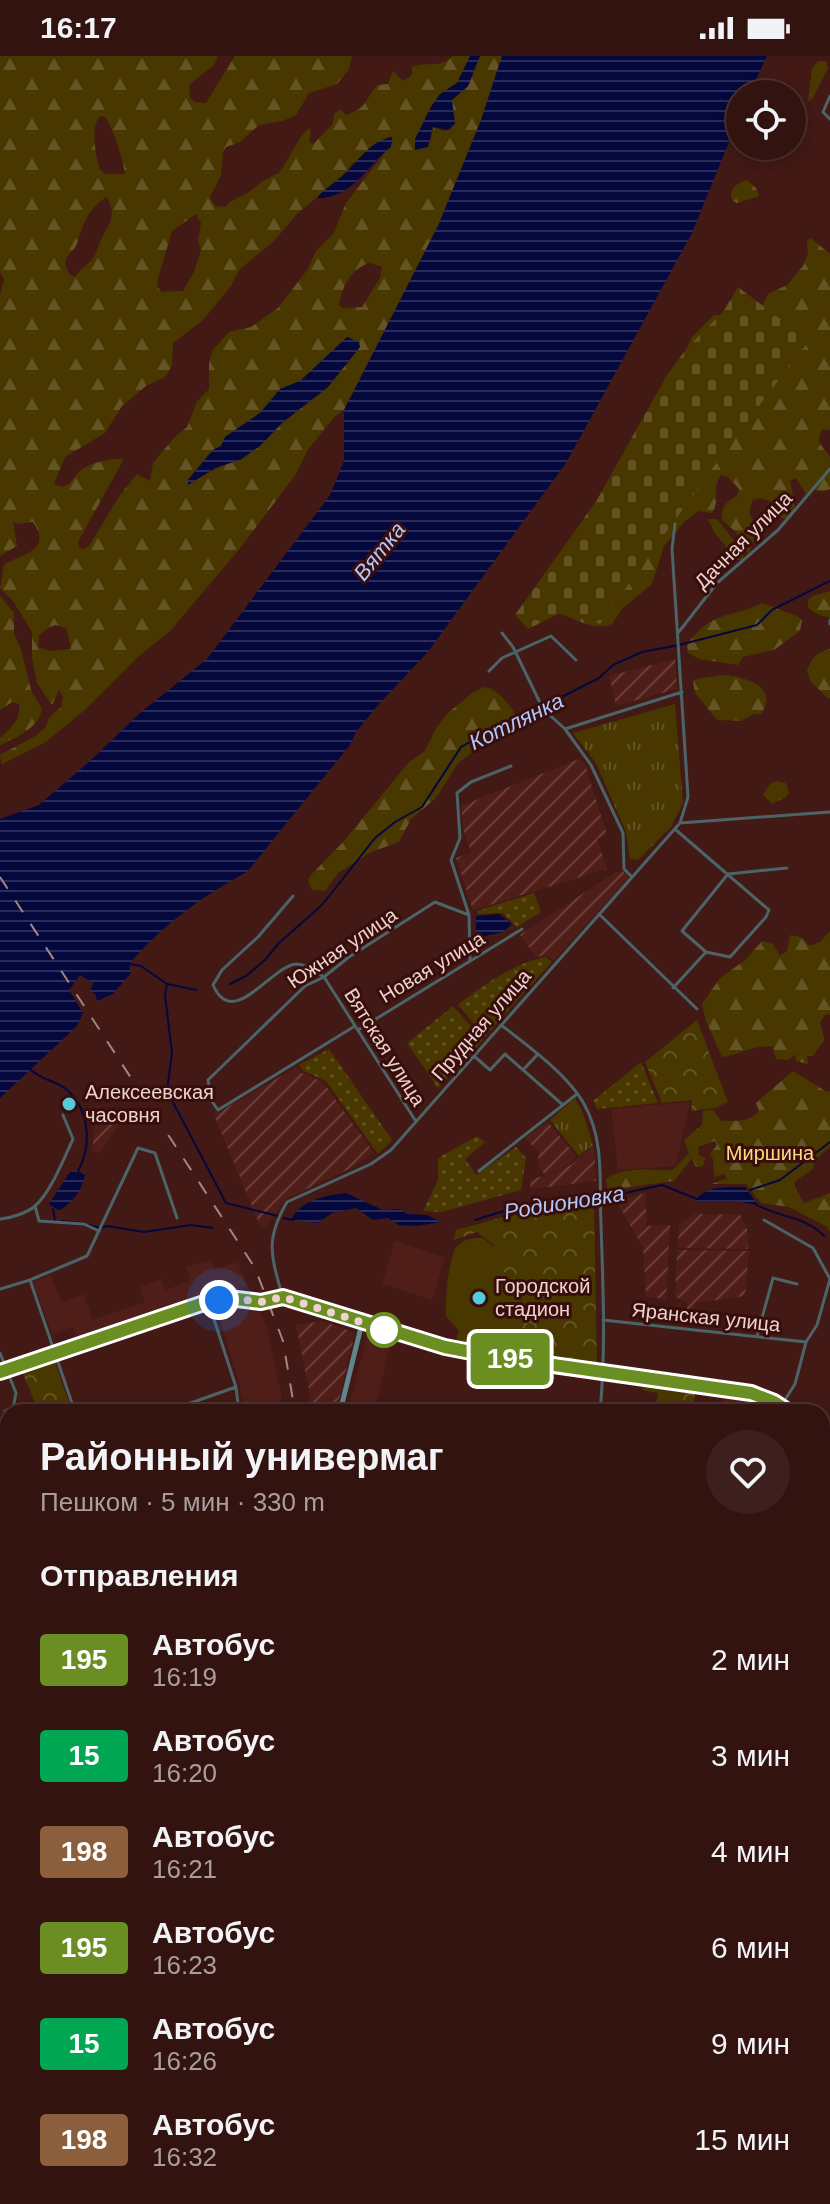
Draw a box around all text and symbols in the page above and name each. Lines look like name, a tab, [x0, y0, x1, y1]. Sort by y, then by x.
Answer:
text: 16:17	[40, 11, 117, 44]
map controls	[726, 80, 806, 160]
button: locate	[726, 80, 806, 160]
street label: Дачная улица	[690, 486, 797, 593]
water label: Вятка	[348, 517, 410, 585]
water label: Котлянка	[465, 688, 568, 755]
street label: Южная улица	[283, 903, 402, 993]
street label: Новая улица	[376, 927, 489, 1007]
street label: Прудная улица	[427, 964, 536, 1085]
street label: Вятская улица	[340, 984, 430, 1111]
place label: Алексеевская часовня	[85, 1081, 214, 1126]
marker: Алексеевская часовня	[60, 1095, 78, 1113]
park label: Миршина	[726, 1142, 815, 1164]
water label: Родионовка	[502, 1181, 626, 1224]
place label: Городской стадион	[495, 1275, 590, 1320]
your location	[199, 1280, 239, 1320]
marker: Городской стадион	[470, 1289, 488, 1307]
street label: Яранская улица	[631, 1298, 782, 1336]
unlabelled marker	[367, 1313, 401, 1347]
line badge: 195	[464, 1333, 556, 1385]
text: 195	[487, 1343, 533, 1374]
button: heart	[706, 1430, 790, 1514]
text: Районный универмаг	[40, 1436, 444, 1478]
text: Пешком · 5 мин · 330 m	[40, 1487, 325, 1517]
text: Отправления	[40, 1559, 239, 1592]
text: Автобус	[152, 1628, 275, 1661]
text: 2 мин	[711, 1643, 790, 1676]
text: 195	[61, 1644, 107, 1675]
text: 16:19	[152, 1662, 217, 1692]
text: Автобус	[152, 1724, 275, 1757]
text: 3 мин	[711, 1739, 790, 1772]
text: 15	[68, 1740, 100, 1771]
text: 16:20	[152, 1758, 217, 1788]
text: Автобус	[152, 1820, 275, 1853]
text: 4 мин	[711, 1835, 790, 1868]
text: 198	[61, 1836, 107, 1867]
text: 16:21	[152, 1854, 217, 1884]
text: Автобус	[152, 1916, 275, 1949]
text: 6 мин	[711, 1931, 790, 1964]
text: 195	[61, 1932, 107, 1963]
text: 16:23	[152, 1950, 217, 1980]
text: Автобус	[152, 2012, 275, 2045]
text: 9 мин	[711, 2027, 790, 2060]
text: 15	[68, 2028, 100, 2059]
text: 16:26	[152, 2046, 217, 2076]
text: Автобус	[152, 2108, 275, 2141]
text: 15 мин	[694, 2123, 790, 2156]
text: 198	[61, 2124, 107, 2155]
text: 16:32	[152, 2142, 217, 2172]

